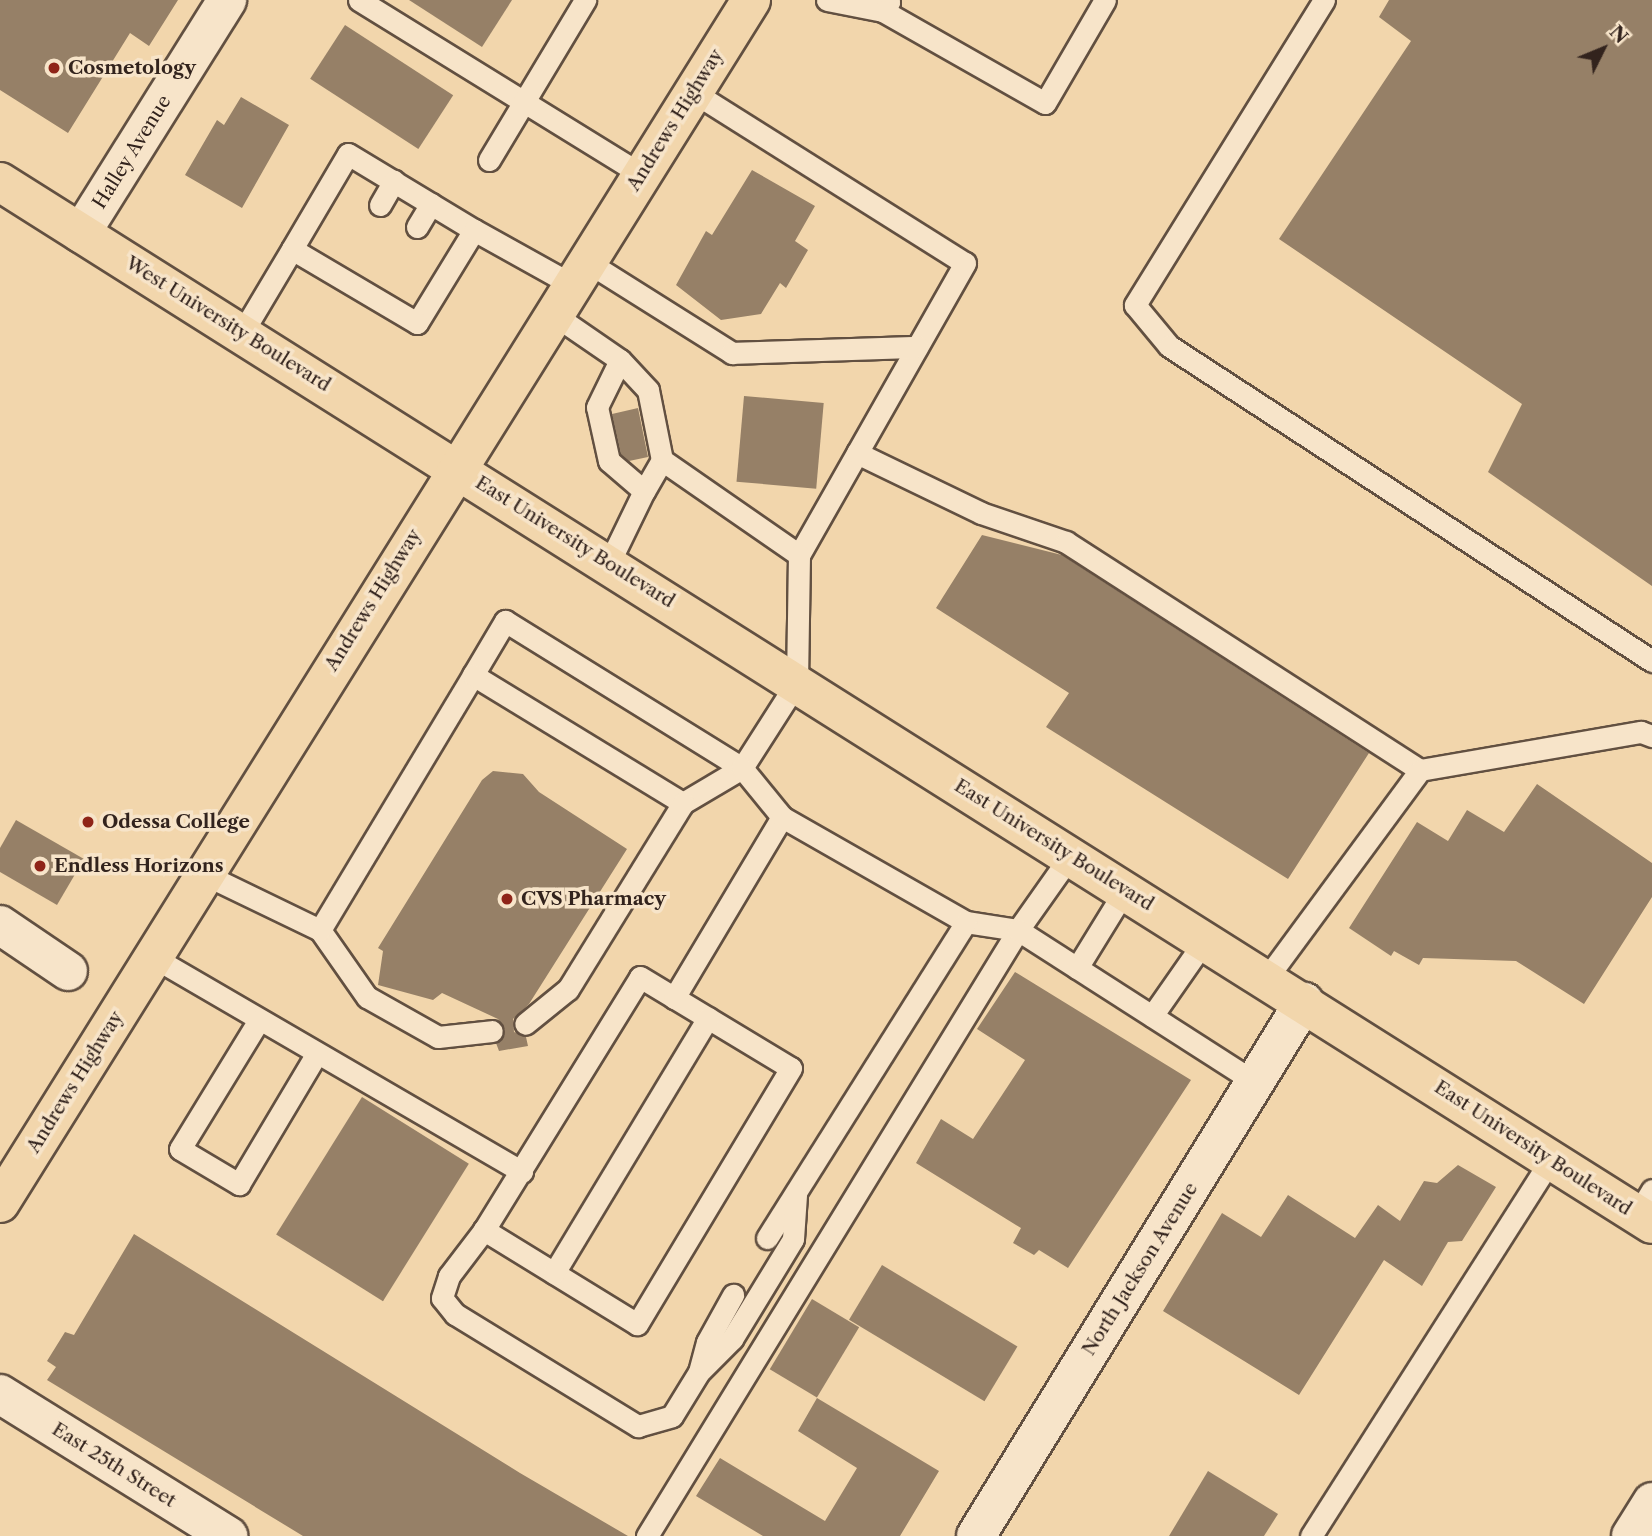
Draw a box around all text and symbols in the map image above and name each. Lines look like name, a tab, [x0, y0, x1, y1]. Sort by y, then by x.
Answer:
north arrow	[1568, 14, 1638, 84]
text: N	[1605, 20, 1633, 48]
street label: Andrews Highway	[622, 45, 728, 195]
place label: Cosmetology	[68, 57, 196, 79]
marker: Cosmetology	[46, 60, 62, 76]
street label: Halley Avenue	[88, 90, 176, 214]
street label: West University Boulevard	[121, 251, 335, 397]
street label: East University Boulevard	[471, 471, 679, 613]
street label: Andrews Highway	[320, 525, 426, 675]
street label: East University Boulevard	[950, 774, 1158, 916]
place label: Odessa College	[102, 811, 250, 833]
marker: Odessa College	[80, 814, 96, 830]
place label: Endless Horizons	[54, 855, 224, 877]
marker: Endless Horizons	[32, 858, 48, 874]
place label: CVS Pharmacy	[521, 888, 666, 910]
marker: CVS Pharmacy	[499, 891, 515, 907]
street label: Andrews Highway	[22, 1007, 128, 1157]
street label: East University Boulevard	[1430, 1075, 1636, 1221]
street label: North Jackson Avenue	[1077, 1178, 1203, 1360]
street label: East 25th Street	[48, 1418, 180, 1512]

